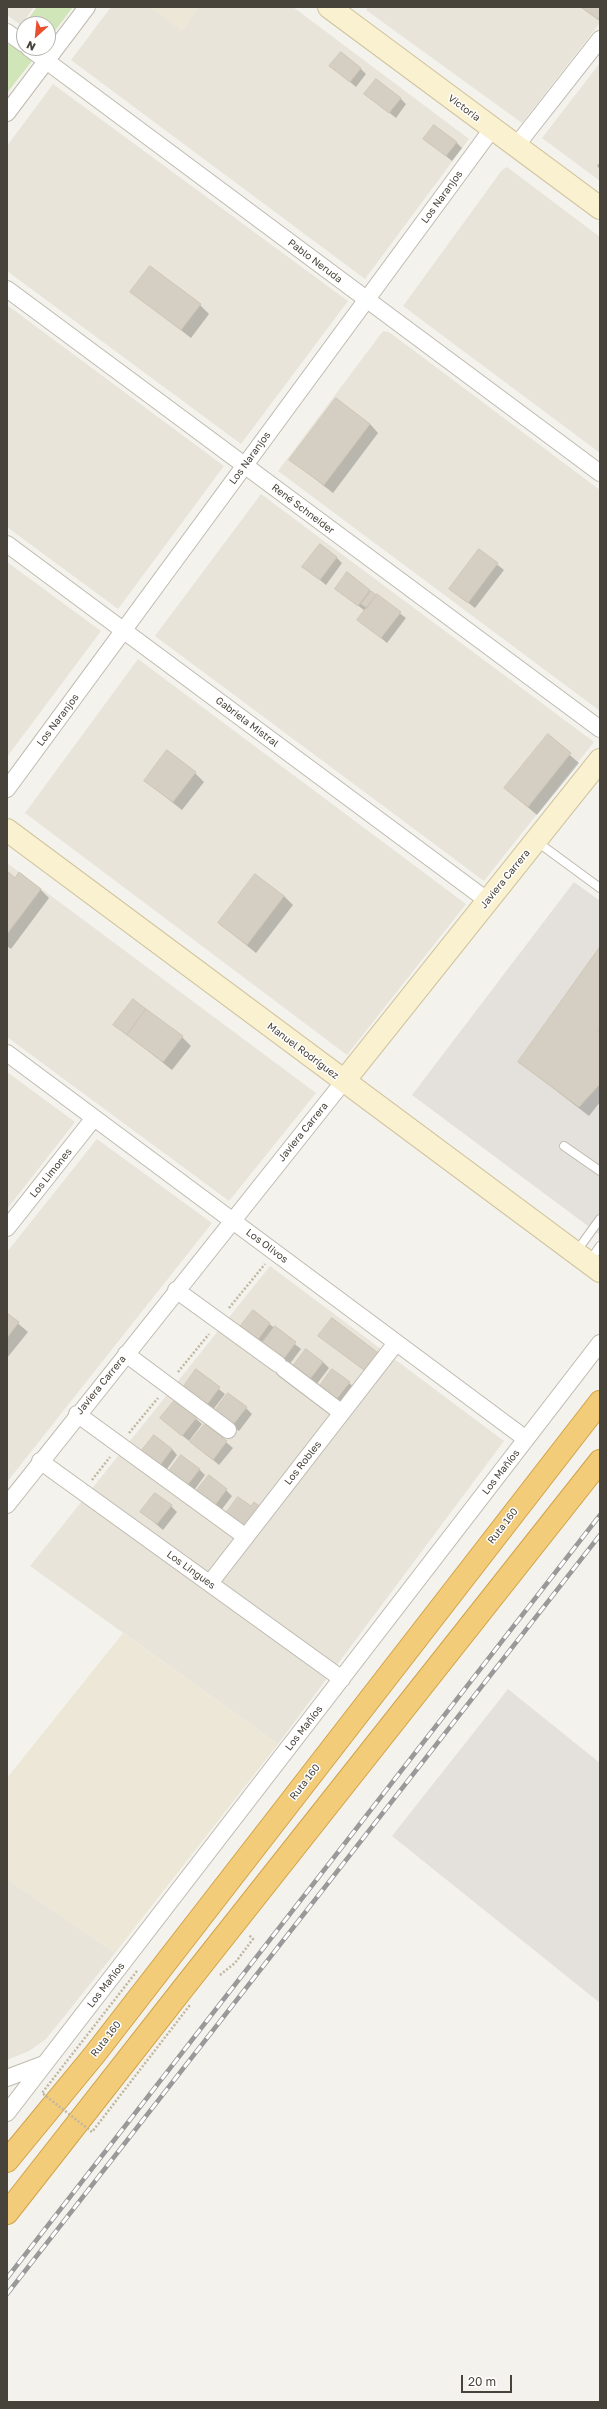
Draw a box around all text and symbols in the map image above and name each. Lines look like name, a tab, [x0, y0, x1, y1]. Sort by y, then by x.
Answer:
north arrow	[16, 16, 56, 56]
text: N	[24, 39, 37, 54]
street label: Victoria	[446, 92, 482, 124]
street label: Los Naranjos	[419, 168, 465, 226]
street label: Pablo Neruda	[285, 237, 345, 285]
street label: Los Naranjos	[227, 429, 273, 487]
street label: René Schneider	[269, 482, 337, 536]
street label: Los Naranjos	[34, 692, 82, 748]
street label: Gabriela Mistral	[213, 694, 281, 750]
street label: Javiera Carrera	[478, 847, 532, 911]
street label: Manuel Rodríguez	[265, 1020, 341, 1082]
street label: Javiera Carrera	[276, 1100, 330, 1164]
street label: Los Limones	[27, 1146, 75, 1200]
street label: Los Olivos	[244, 1226, 290, 1266]
street label: Javiera Carrera	[74, 1353, 128, 1417]
street label: Los Robles	[282, 1439, 324, 1487]
street label: Los Mañíos	[480, 1447, 522, 1497]
street label: Ruta 160	[485, 1506, 521, 1546]
street label: Los Lingues	[164, 1548, 218, 1592]
street label: Los Mañíos	[283, 1703, 325, 1753]
street label: Ruta 160	[287, 1762, 323, 1802]
street label: Los Mañíos	[85, 1960, 127, 2010]
street label: Ruta 160	[88, 2019, 124, 2059]
scale bar	[463, 2367, 514, 2393]
text: 20 m	[468, 2374, 496, 2389]

